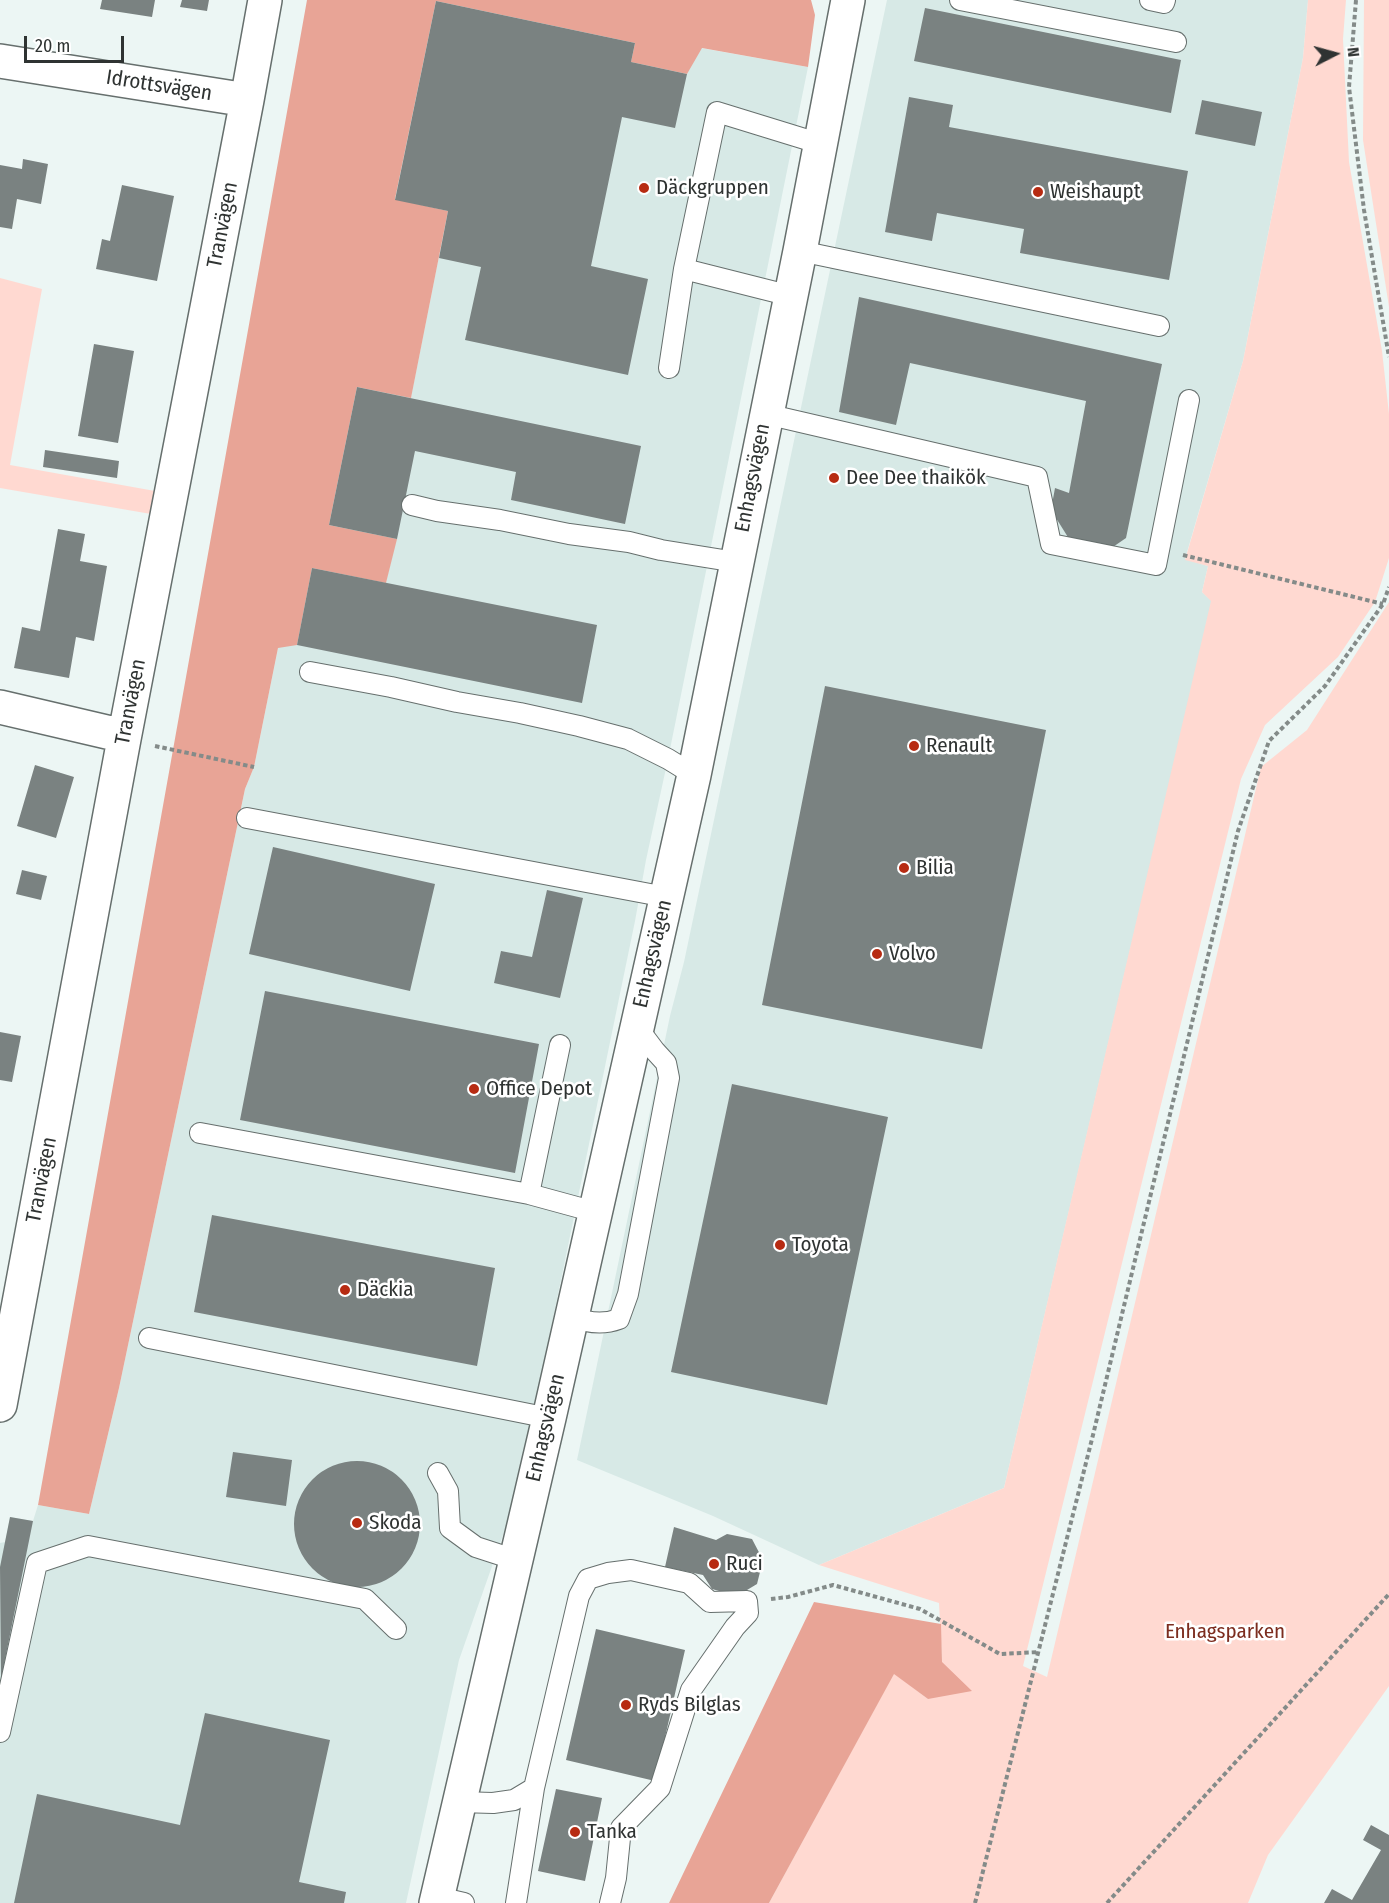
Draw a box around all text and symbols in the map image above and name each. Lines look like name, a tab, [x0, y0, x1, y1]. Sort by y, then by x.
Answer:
scale bar	[27, 24, 128, 62]
north arrow	[1305, 24, 1365, 84]
text: 20 m	[35, 35, 70, 57]
text: N	[1343, 46, 1363, 58]
street label: Idrottsvägen	[104, 65, 214, 107]
place label: Däckgruppen	[656, 175, 769, 201]
place label: Weishaupt	[1050, 179, 1141, 205]
street label: Tranvägen	[202, 180, 244, 270]
marker: Däckgruppen	[637, 181, 651, 195]
marker: Weishaupt	[1031, 185, 1045, 199]
street label: Enhagsvägen	[730, 421, 776, 535]
place label: Dee Dee thaikök	[846, 465, 986, 491]
marker: Dee Dee thaikök	[827, 471, 841, 485]
street label: Tranvägen	[110, 657, 152, 747]
place label: Renault	[926, 733, 992, 759]
marker: Renault	[907, 739, 921, 753]
place label: Bilia	[916, 855, 954, 881]
marker: Bilia	[897, 861, 911, 875]
street label: Enhagsvägen	[628, 897, 678, 1011]
place label: Volvo	[889, 941, 936, 967]
marker: Volvo	[870, 947, 884, 961]
place label: Office Depot	[486, 1076, 592, 1102]
marker: Office Depot	[467, 1082, 481, 1096]
street label: Tranvägen	[21, 1135, 63, 1225]
place label: Toyota	[792, 1232, 849, 1258]
marker: Toyota	[773, 1238, 787, 1252]
place label: Däckia	[357, 1277, 414, 1303]
marker: Däckia	[338, 1283, 352, 1297]
street label: Enhagsvägen	[521, 1371, 571, 1485]
place label: Skoda	[369, 1510, 422, 1536]
marker: Skoda	[350, 1516, 364, 1530]
place label: Ruci	[726, 1551, 763, 1577]
marker: Ruci	[707, 1557, 721, 1571]
park label: Enhagsparken	[1165, 1619, 1285, 1645]
place label: Ryds Bilglas	[638, 1692, 741, 1718]
marker: Ryds Bilglas	[619, 1698, 633, 1712]
place label: Tanka	[587, 1819, 637, 1845]
marker: Tanka	[568, 1825, 582, 1839]

